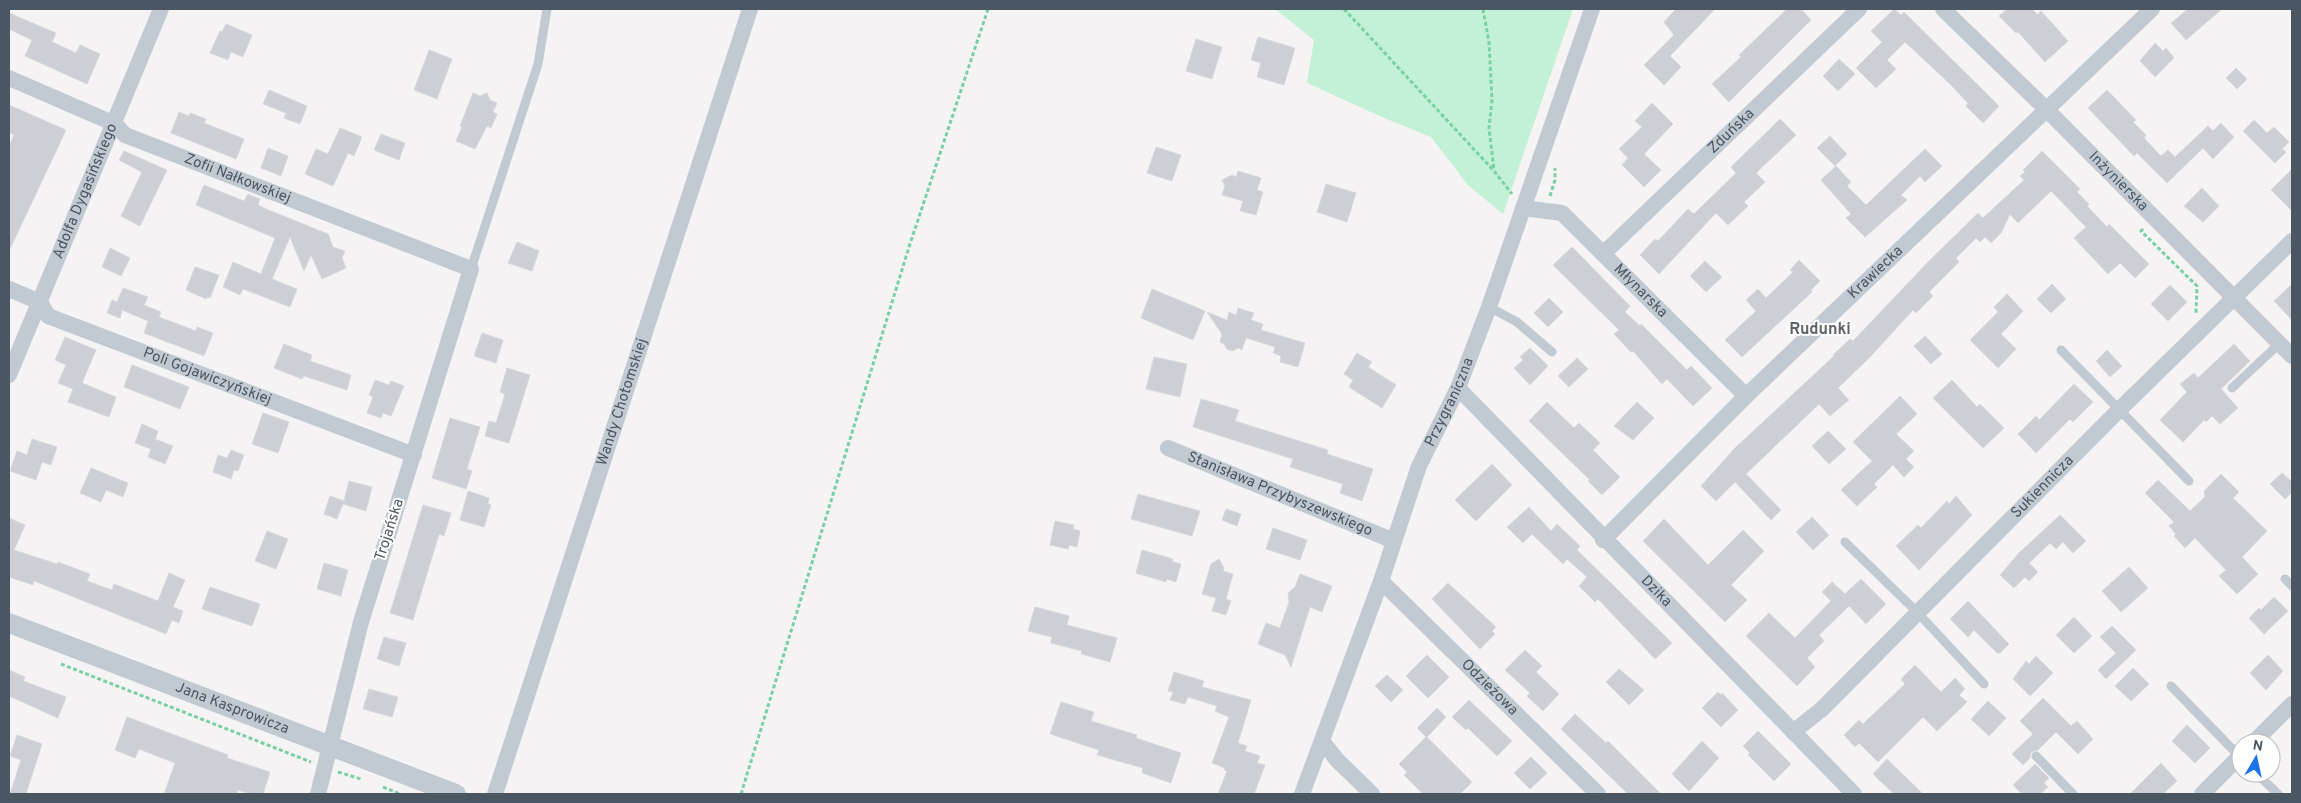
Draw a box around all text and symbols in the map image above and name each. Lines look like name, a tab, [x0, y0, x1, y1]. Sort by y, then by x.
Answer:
street label: Zduńska	[1704, 105, 1758, 158]
street label: Adolfa Dygasińskiego	[49, 121, 122, 262]
street label: Inżynierska	[2084, 148, 2152, 216]
street label: Zofii Nałkowskiej	[181, 149, 294, 208]
street label: Krawiecka	[1844, 242, 1907, 303]
street label: Młynarska	[1609, 260, 1672, 322]
district label: Rudunki	[1789, 320, 1851, 340]
street label: Wandy Chotomskiej	[593, 336, 652, 468]
street label: Poli Gojawiczyńskiej	[140, 343, 274, 409]
street label: Przygraniczna	[1421, 355, 1478, 450]
street label: Stanisława Przybyszewskiego	[1184, 447, 1375, 541]
street label: Sukiennicza	[2007, 451, 2078, 522]
street label: Trojańska	[371, 497, 409, 563]
street label: Dzika	[1637, 571, 1676, 611]
street label: Odzieżowa	[1457, 655, 1522, 720]
street label: Jana Kasprowicza	[173, 678, 292, 739]
north arrow	[2231, 733, 2281, 783]
text: N	[2251, 737, 2264, 756]

